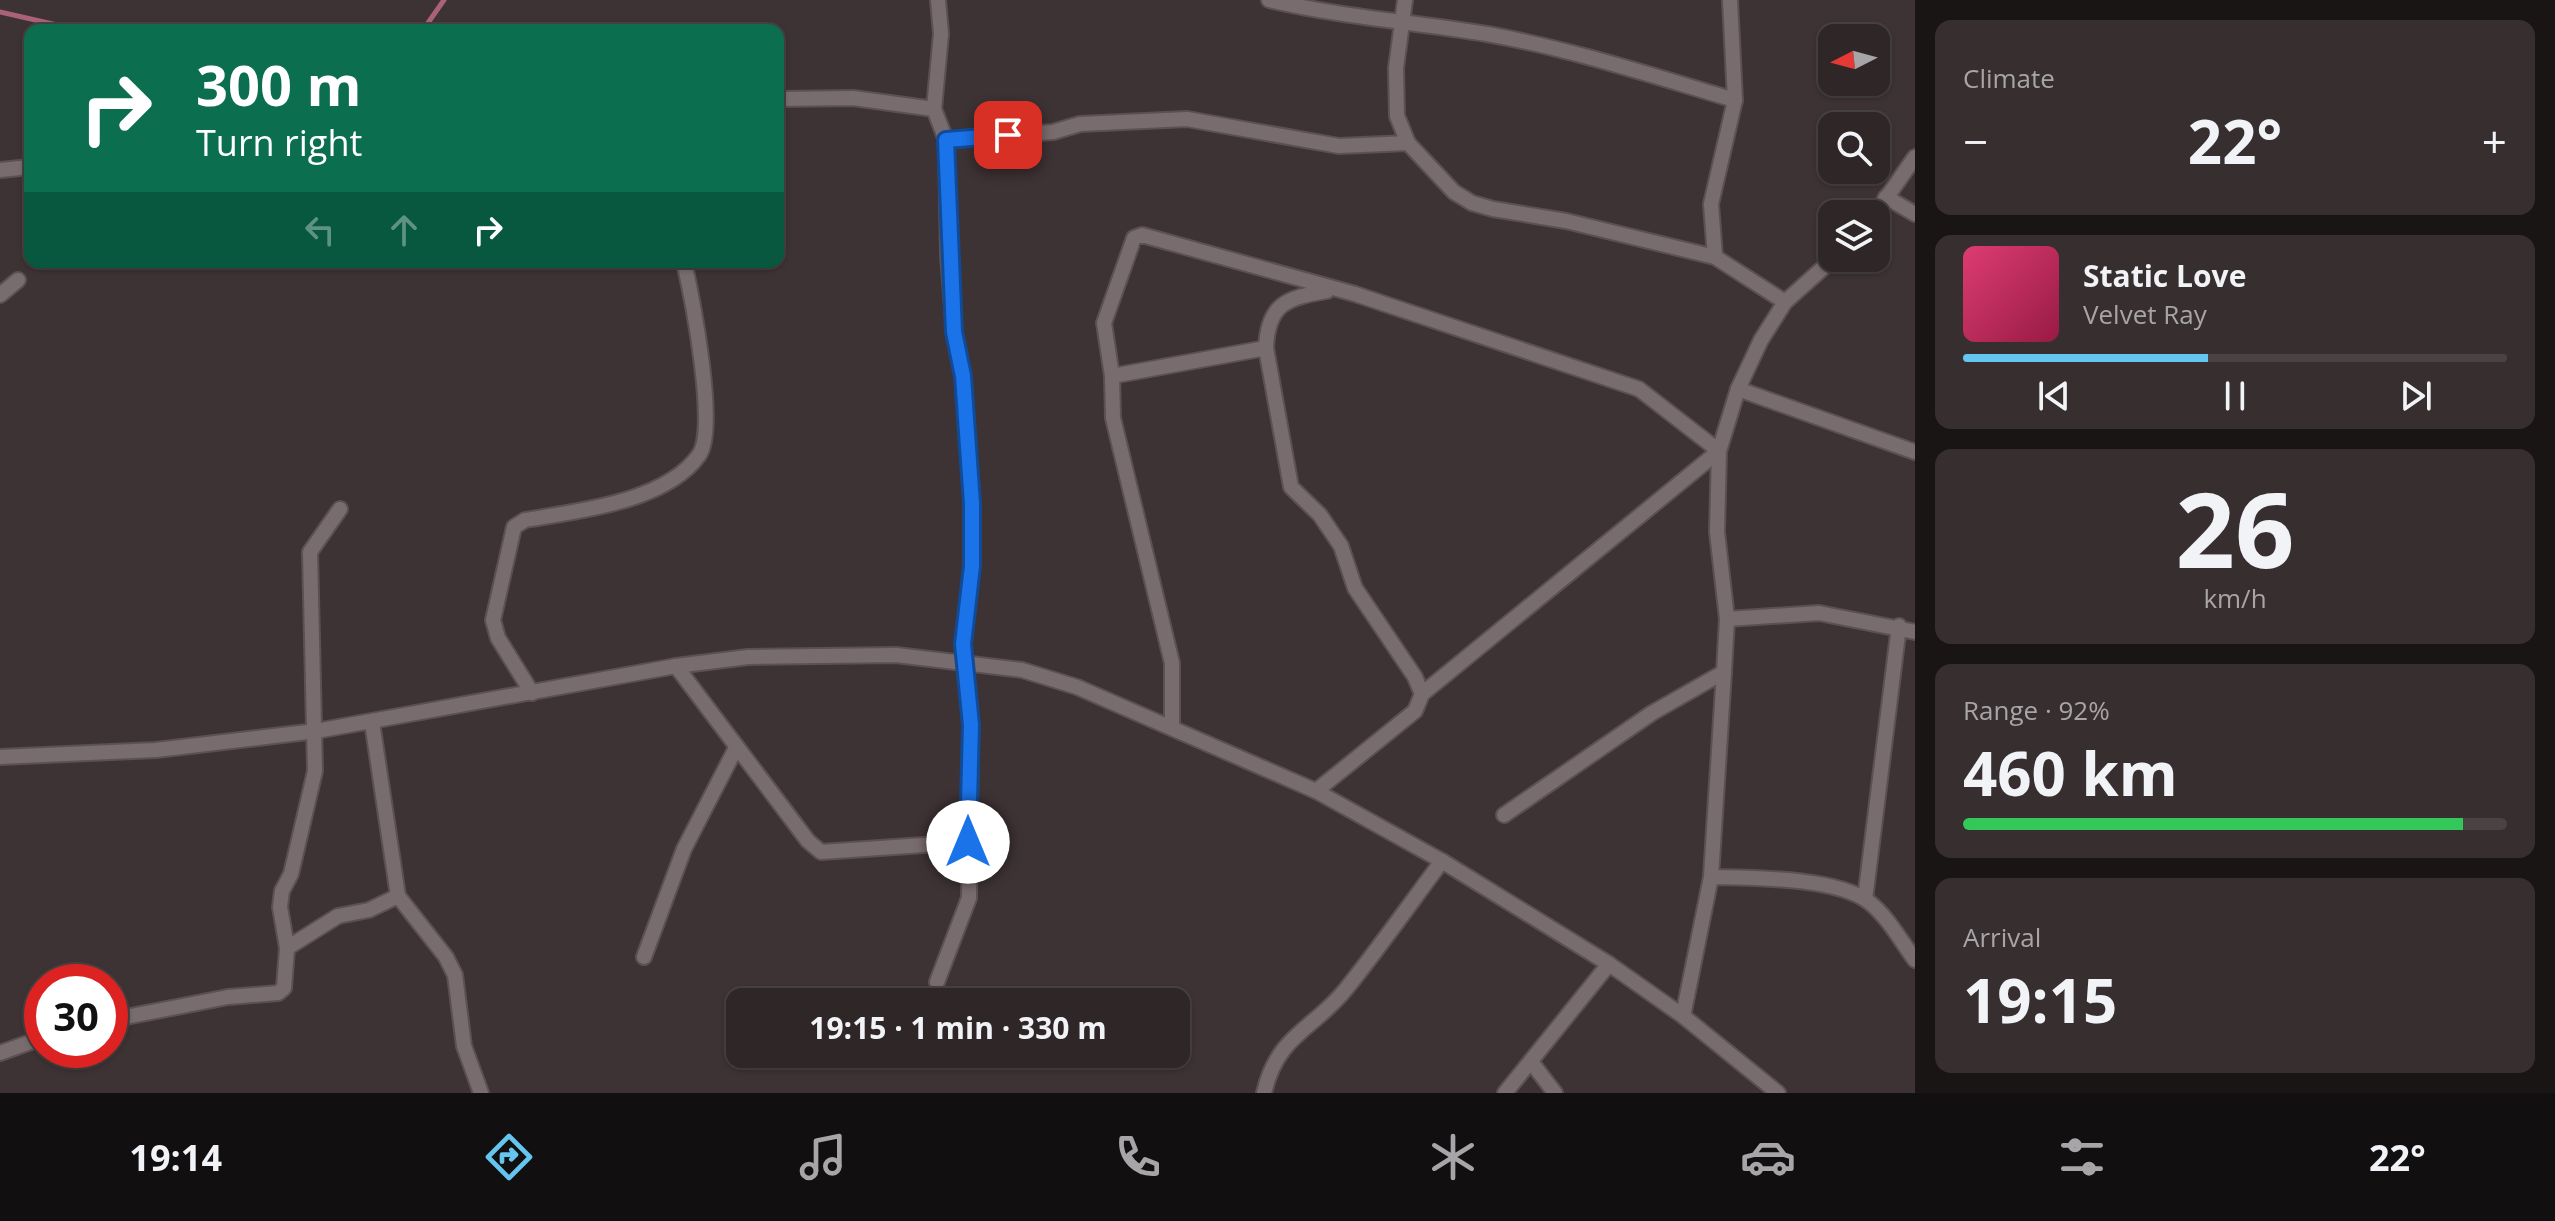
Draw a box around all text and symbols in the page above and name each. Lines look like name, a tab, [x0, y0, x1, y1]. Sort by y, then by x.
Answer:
north arrow	[1818, 24, 1890, 96]
map controls	[1818, 24, 1890, 272]
text: 300 m	[196, 46, 362, 122]
icon: right	[64, 56, 168, 160]
text: Climate	[1963, 60, 2055, 96]
text: 22°	[2188, 100, 2282, 182]
pin	[974, 101, 1042, 169]
text: −	[1963, 111, 1988, 171]
text: +	[2482, 111, 2507, 171]
button: search	[1818, 112, 1890, 184]
icon: arrive	[986, 113, 1030, 157]
text: Turn right	[196, 118, 362, 167]
button: layers	[1818, 200, 1890, 272]
icon: left	[298, 208, 342, 252]
icon: ahead	[382, 208, 426, 252]
icon: right	[466, 208, 510, 252]
text: Static Love	[2083, 255, 2246, 296]
text: Velvet Ray	[2083, 296, 2207, 332]
icon: previous	[2032, 374, 2076, 418]
icon: pause	[2213, 374, 2257, 418]
icon: next	[2394, 374, 2438, 418]
text: 26	[2176, 457, 2294, 598]
text: km/h	[2203, 580, 2267, 616]
text: Range · 92%	[1963, 692, 2110, 728]
text: 460 km	[1963, 732, 2178, 814]
position arrow	[926, 800, 1010, 884]
text: Arrival	[1963, 919, 2041, 955]
text: 19:15	[1963, 959, 2117, 1041]
speed limit sign: 30	[24, 964, 128, 1068]
text: 19:15 · 1 min · 330 m	[809, 1007, 1107, 1048]
icon: directions	[481, 1129, 537, 1185]
icon: music	[795, 1129, 851, 1185]
icon: phone	[1110, 1129, 1166, 1185]
icon: climate	[1425, 1129, 1481, 1185]
icon: car	[1740, 1129, 1796, 1185]
icon: filters	[2054, 1129, 2110, 1185]
text: 19:14	[129, 1133, 222, 1182]
text: 22°	[2369, 1133, 2426, 1182]

